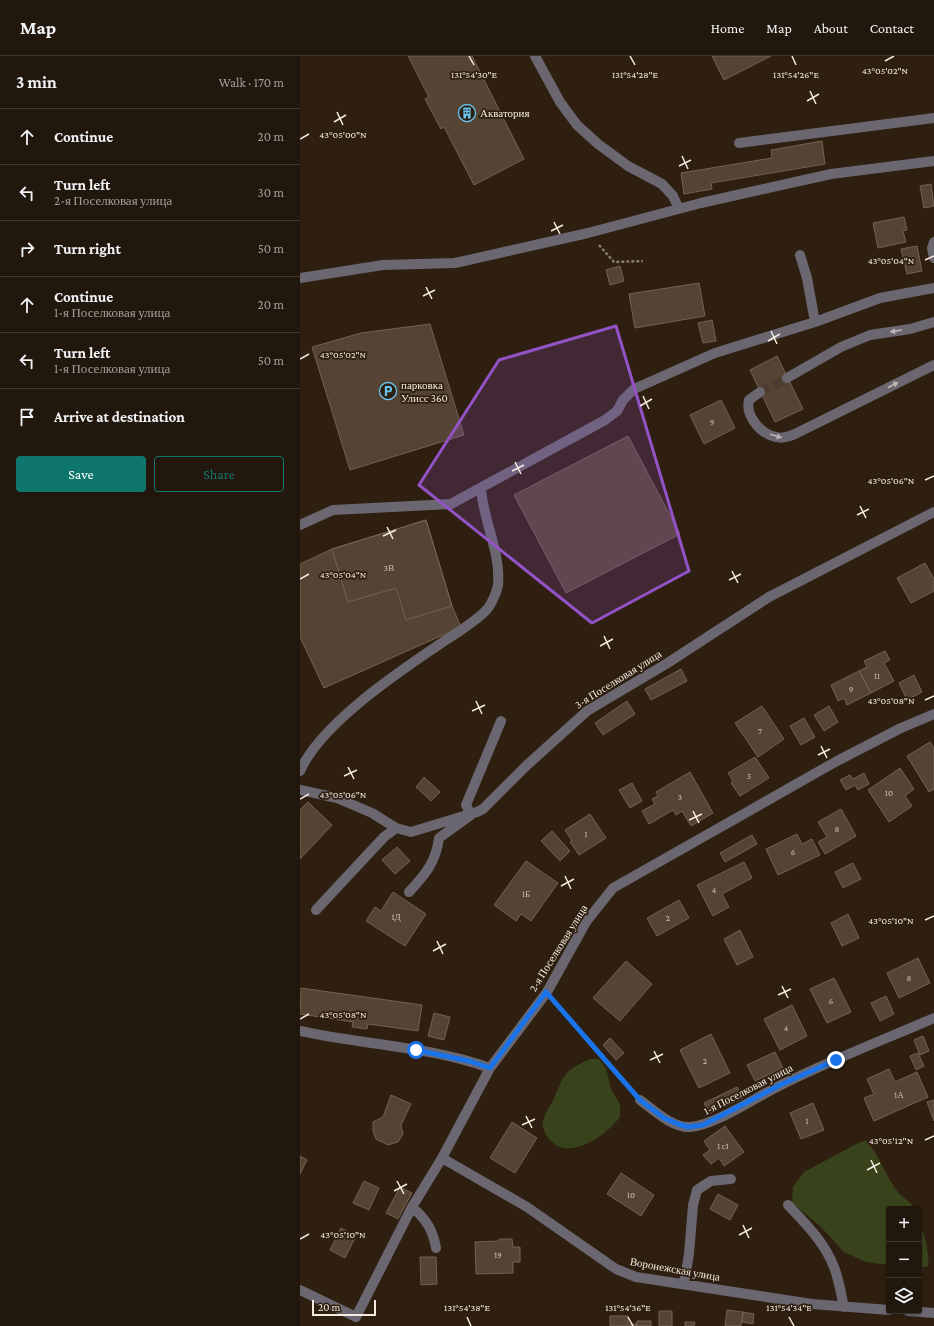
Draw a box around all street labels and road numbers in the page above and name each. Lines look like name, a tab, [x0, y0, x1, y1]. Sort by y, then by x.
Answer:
street label: 3-я Поселковая улица	[572, 647, 664, 711]
street label: 2-я Поселковая улица	[526, 902, 590, 994]
street label: 1-я Поселковая улица	[701, 1061, 795, 1117]
street label: Воронежская улица	[629, 1255, 721, 1283]

